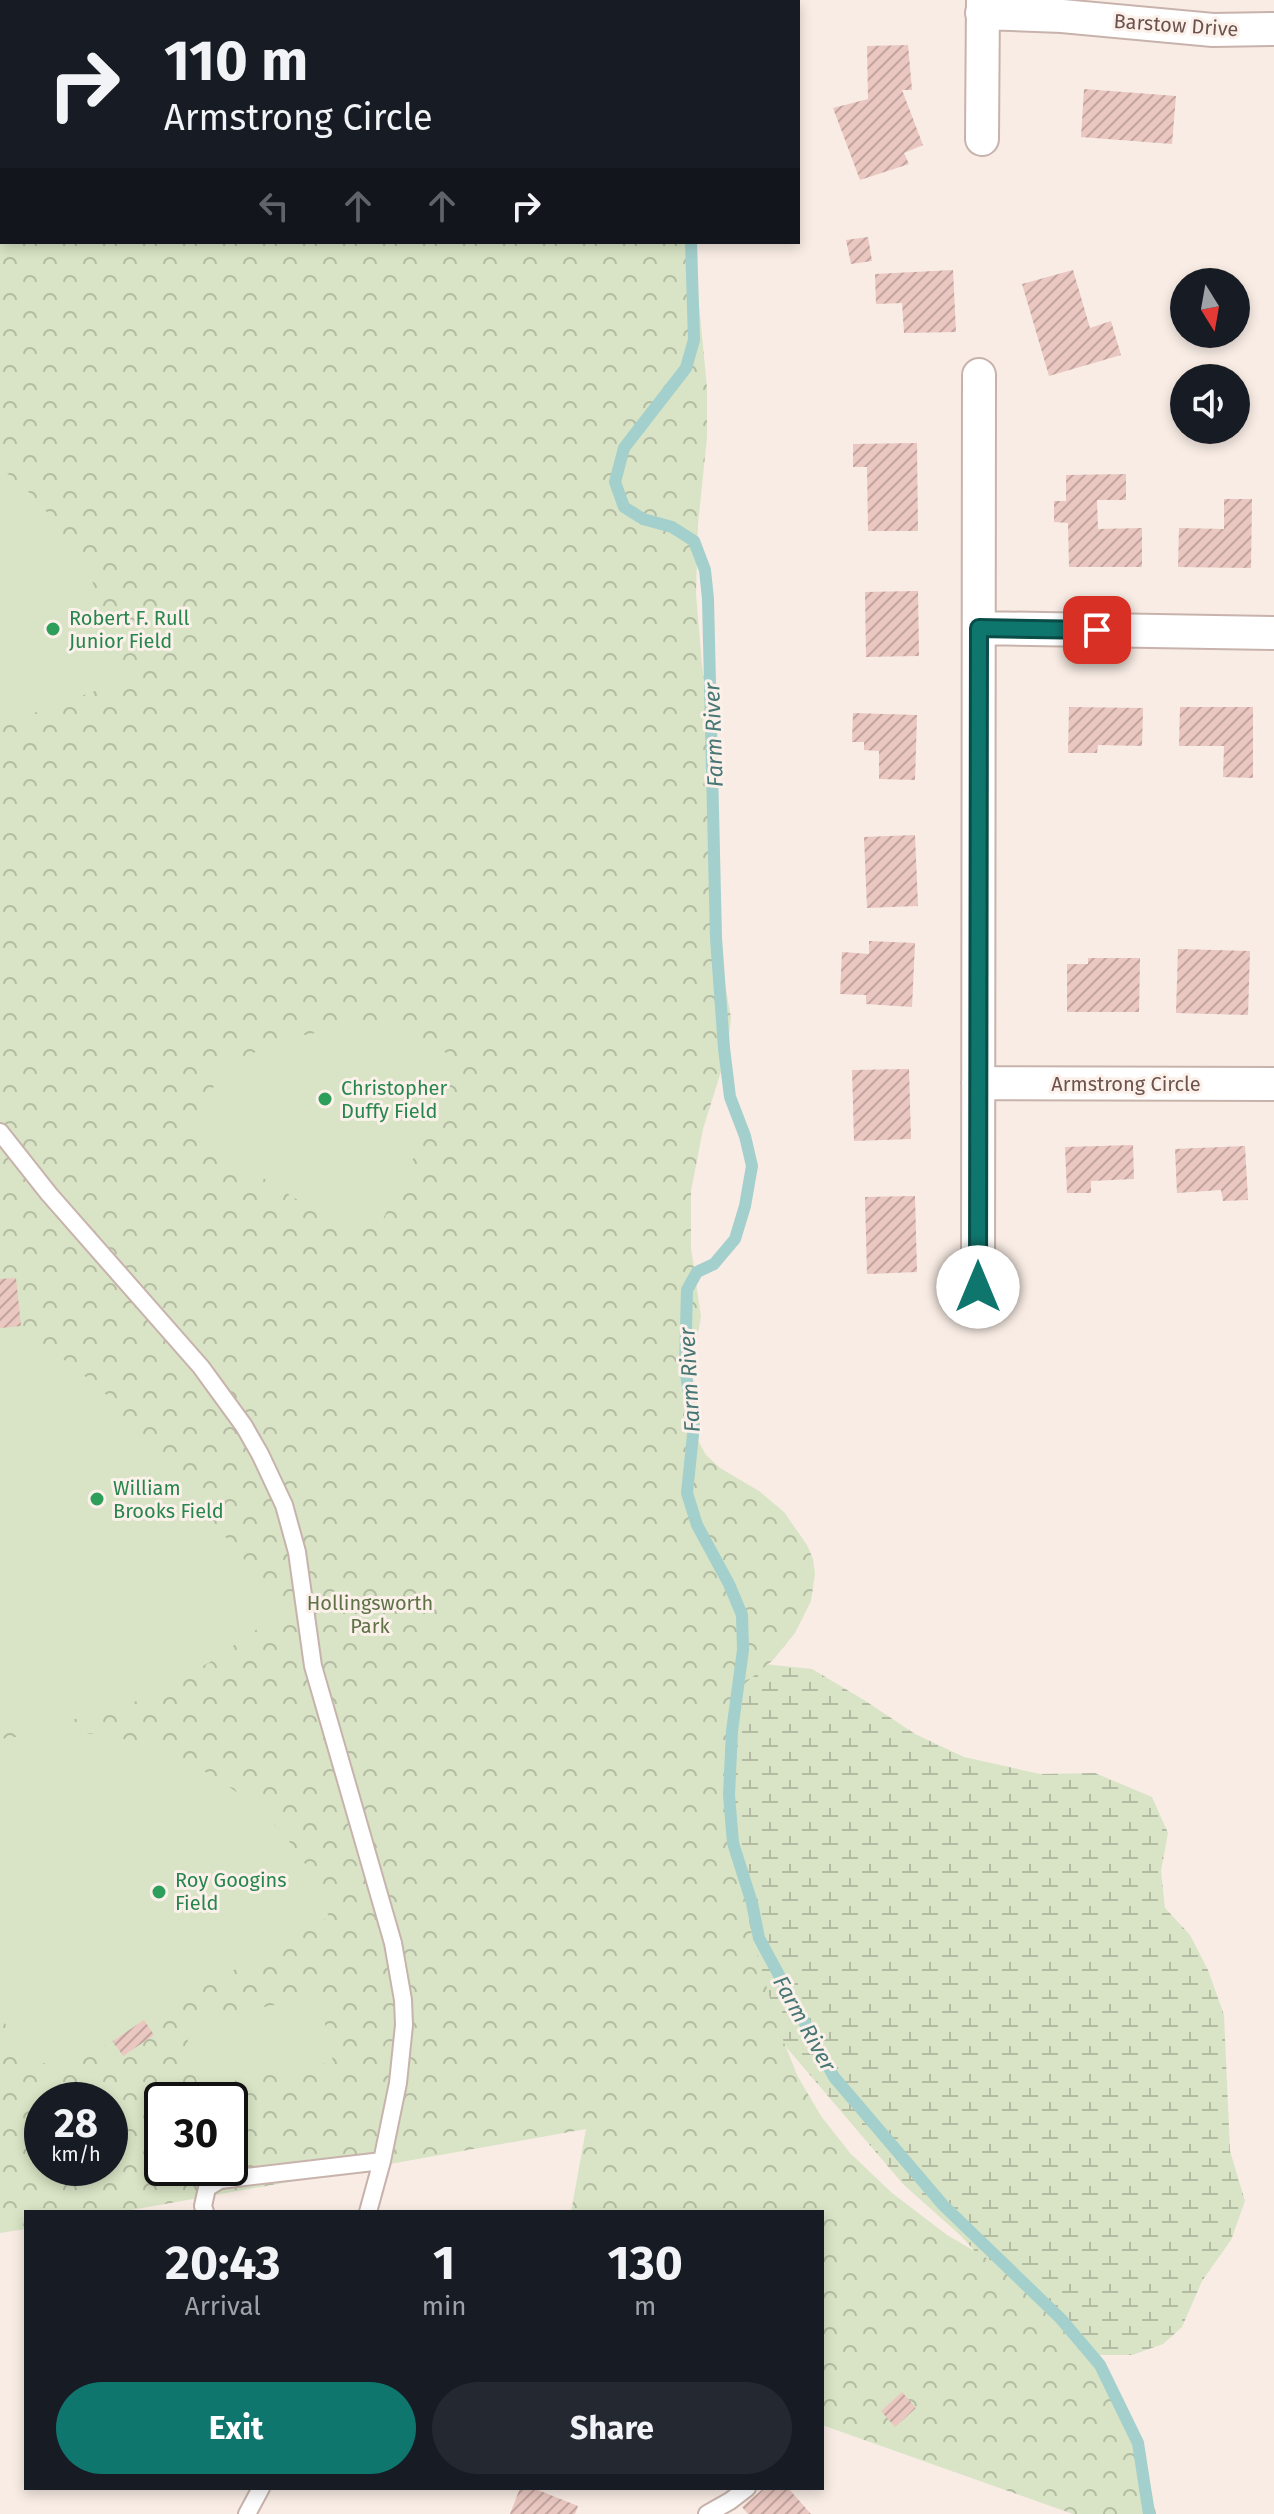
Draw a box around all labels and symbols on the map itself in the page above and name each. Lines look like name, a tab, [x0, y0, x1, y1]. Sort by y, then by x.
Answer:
street label: Barstow Drive	[1113, 9, 1239, 41]
north arrow	[1170, 268, 1250, 348]
pin	[1063, 596, 1131, 664]
place label: Robert F. Rull Junior Field	[69, 606, 189, 653]
marker: Robert F. Rull Junior Field	[44, 620, 62, 638]
water label: Farm River	[698, 682, 729, 788]
street label: Armstrong Circle	[1051, 1072, 1201, 1096]
place label: Christopher Duffy Field	[341, 1076, 448, 1123]
marker: Christopher Duffy Field	[316, 1090, 334, 1108]
position arrow	[936, 1245, 1020, 1329]
water label: Farm River	[673, 1326, 706, 1433]
place label: William Brooks Field	[113, 1476, 224, 1523]
marker: William Brooks Field	[88, 1490, 106, 1508]
park label: Hollingsworth Park	[307, 1591, 433, 1638]
place label: Roy Googins Field	[175, 1868, 287, 1915]
marker: Roy Googins Field	[150, 1883, 168, 1901]
water label: Farm River	[767, 1971, 842, 2076]
speed limit sign: 30	[144, 2082, 248, 2186]

